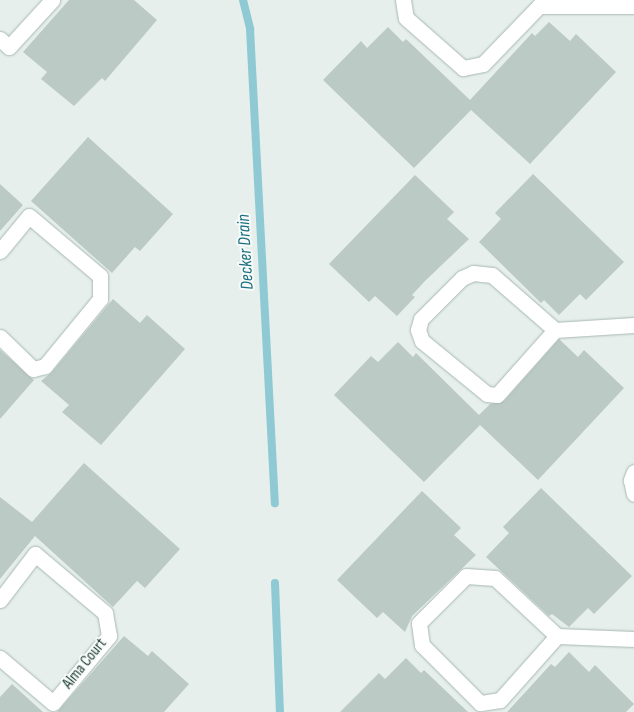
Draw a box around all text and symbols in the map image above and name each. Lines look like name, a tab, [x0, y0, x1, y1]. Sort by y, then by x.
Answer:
water label: Decker Drain	[233, 214, 259, 290]
street label: Alma Court	[59, 635, 111, 693]

